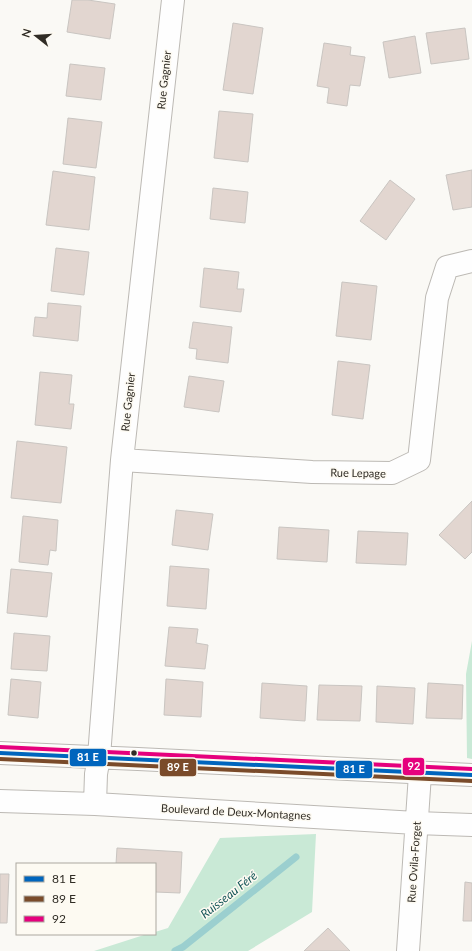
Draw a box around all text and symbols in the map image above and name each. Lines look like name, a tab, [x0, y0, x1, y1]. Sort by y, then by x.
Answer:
north arrow	[16, 16, 56, 56]
text: N	[19, 27, 33, 39]
street label: Rue Gagnier	[154, 50, 173, 110]
street label: Rue Gagnier	[118, 372, 137, 432]
street label: Rue Lepage	[330, 466, 386, 479]
line badge: 81 E	[69, 748, 107, 767]
unlabelled marker	[129, 748, 139, 758]
text: 81 E	[77, 750, 99, 763]
line badge: 92	[402, 757, 425, 776]
line badge: 89 E	[159, 758, 197, 777]
text: 92	[408, 759, 420, 772]
text: 89 E	[167, 760, 189, 773]
line badge: 81 E	[335, 760, 373, 779]
text: 81 E	[343, 762, 365, 775]
street label: Boulevard de Deux-Montagnes	[161, 801, 312, 822]
street label: Rue Ovila-Forget	[404, 821, 423, 903]
legend	[16, 863, 156, 935]
water label: Ruisseau Féré	[197, 868, 260, 921]
text: 81 E	[52, 871, 76, 886]
text: 89 E	[52, 891, 76, 906]
text: 92	[52, 911, 66, 926]

